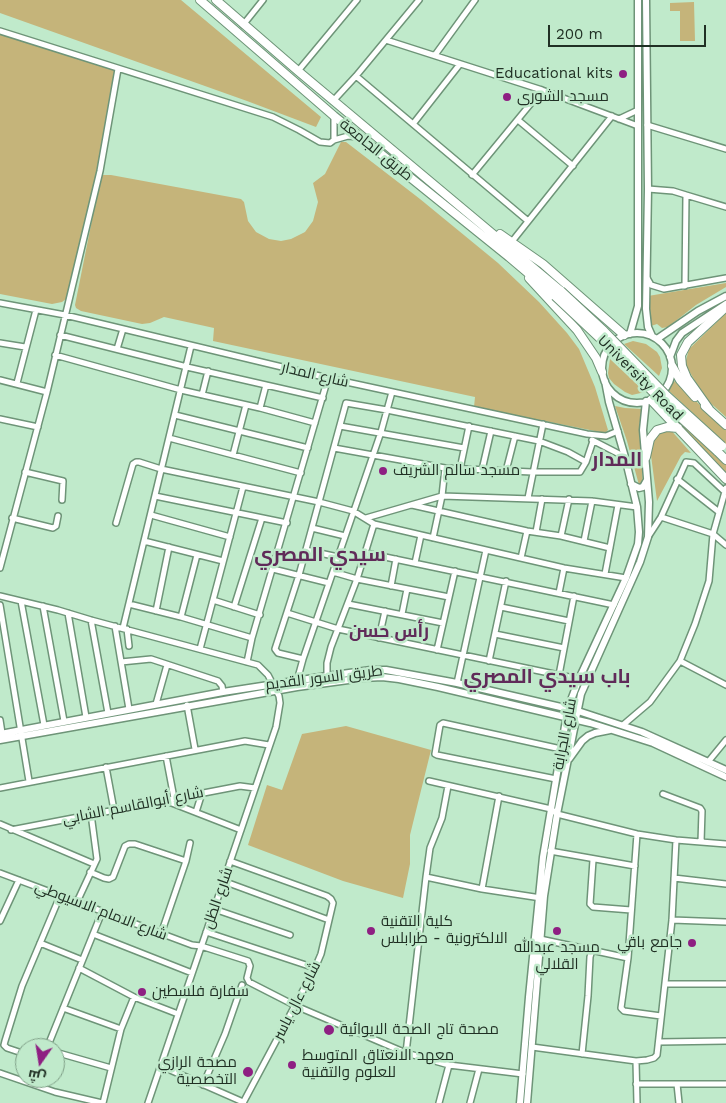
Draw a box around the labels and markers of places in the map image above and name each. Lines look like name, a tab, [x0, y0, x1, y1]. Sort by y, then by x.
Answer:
place label: Educational kits	[495, 65, 613, 83]
marker: Educational kits	[617, 68, 629, 80]
place label: مسجد الشورى	[517, 88, 609, 106]
marker: مسجد الشورى	[501, 91, 513, 103]
place label: مسجد سالم الشريف	[393, 462, 520, 480]
marker: مسجد سالم الشريف	[377, 465, 389, 477]
place label: كلية التقنية الالكترونية - طرابلس	[381, 913, 508, 948]
marker: كلية التقنية الالكترونية - طرابلس	[365, 925, 377, 937]
marker: مسجد عبدالله القلالي	[551, 925, 563, 937]
place label: جامع باقي	[617, 934, 682, 952]
marker: جامع باقي	[686, 937, 698, 949]
place label: مسجد عبدالله القلالي	[514, 939, 600, 974]
place label: سفارة فلسطين	[152, 983, 249, 1001]
marker: سفارة فلسطين	[136, 986, 148, 998]
place label: مصحة تاج الصحة الايوائية	[340, 1021, 499, 1039]
marker: مصحة تاج الصحة الايوائية	[322, 1023, 336, 1037]
place label: معهد الانعتاق المتوسط للعلوم والتقنية	[302, 1047, 454, 1082]
place label: مصحة الرازي التخصصية	[158, 1054, 237, 1089]
marker: معهد الانعتاق المتوسط للعلوم والتقنية	[286, 1059, 298, 1071]
marker: مصحة الرازي التخصصية	[241, 1065, 255, 1079]

